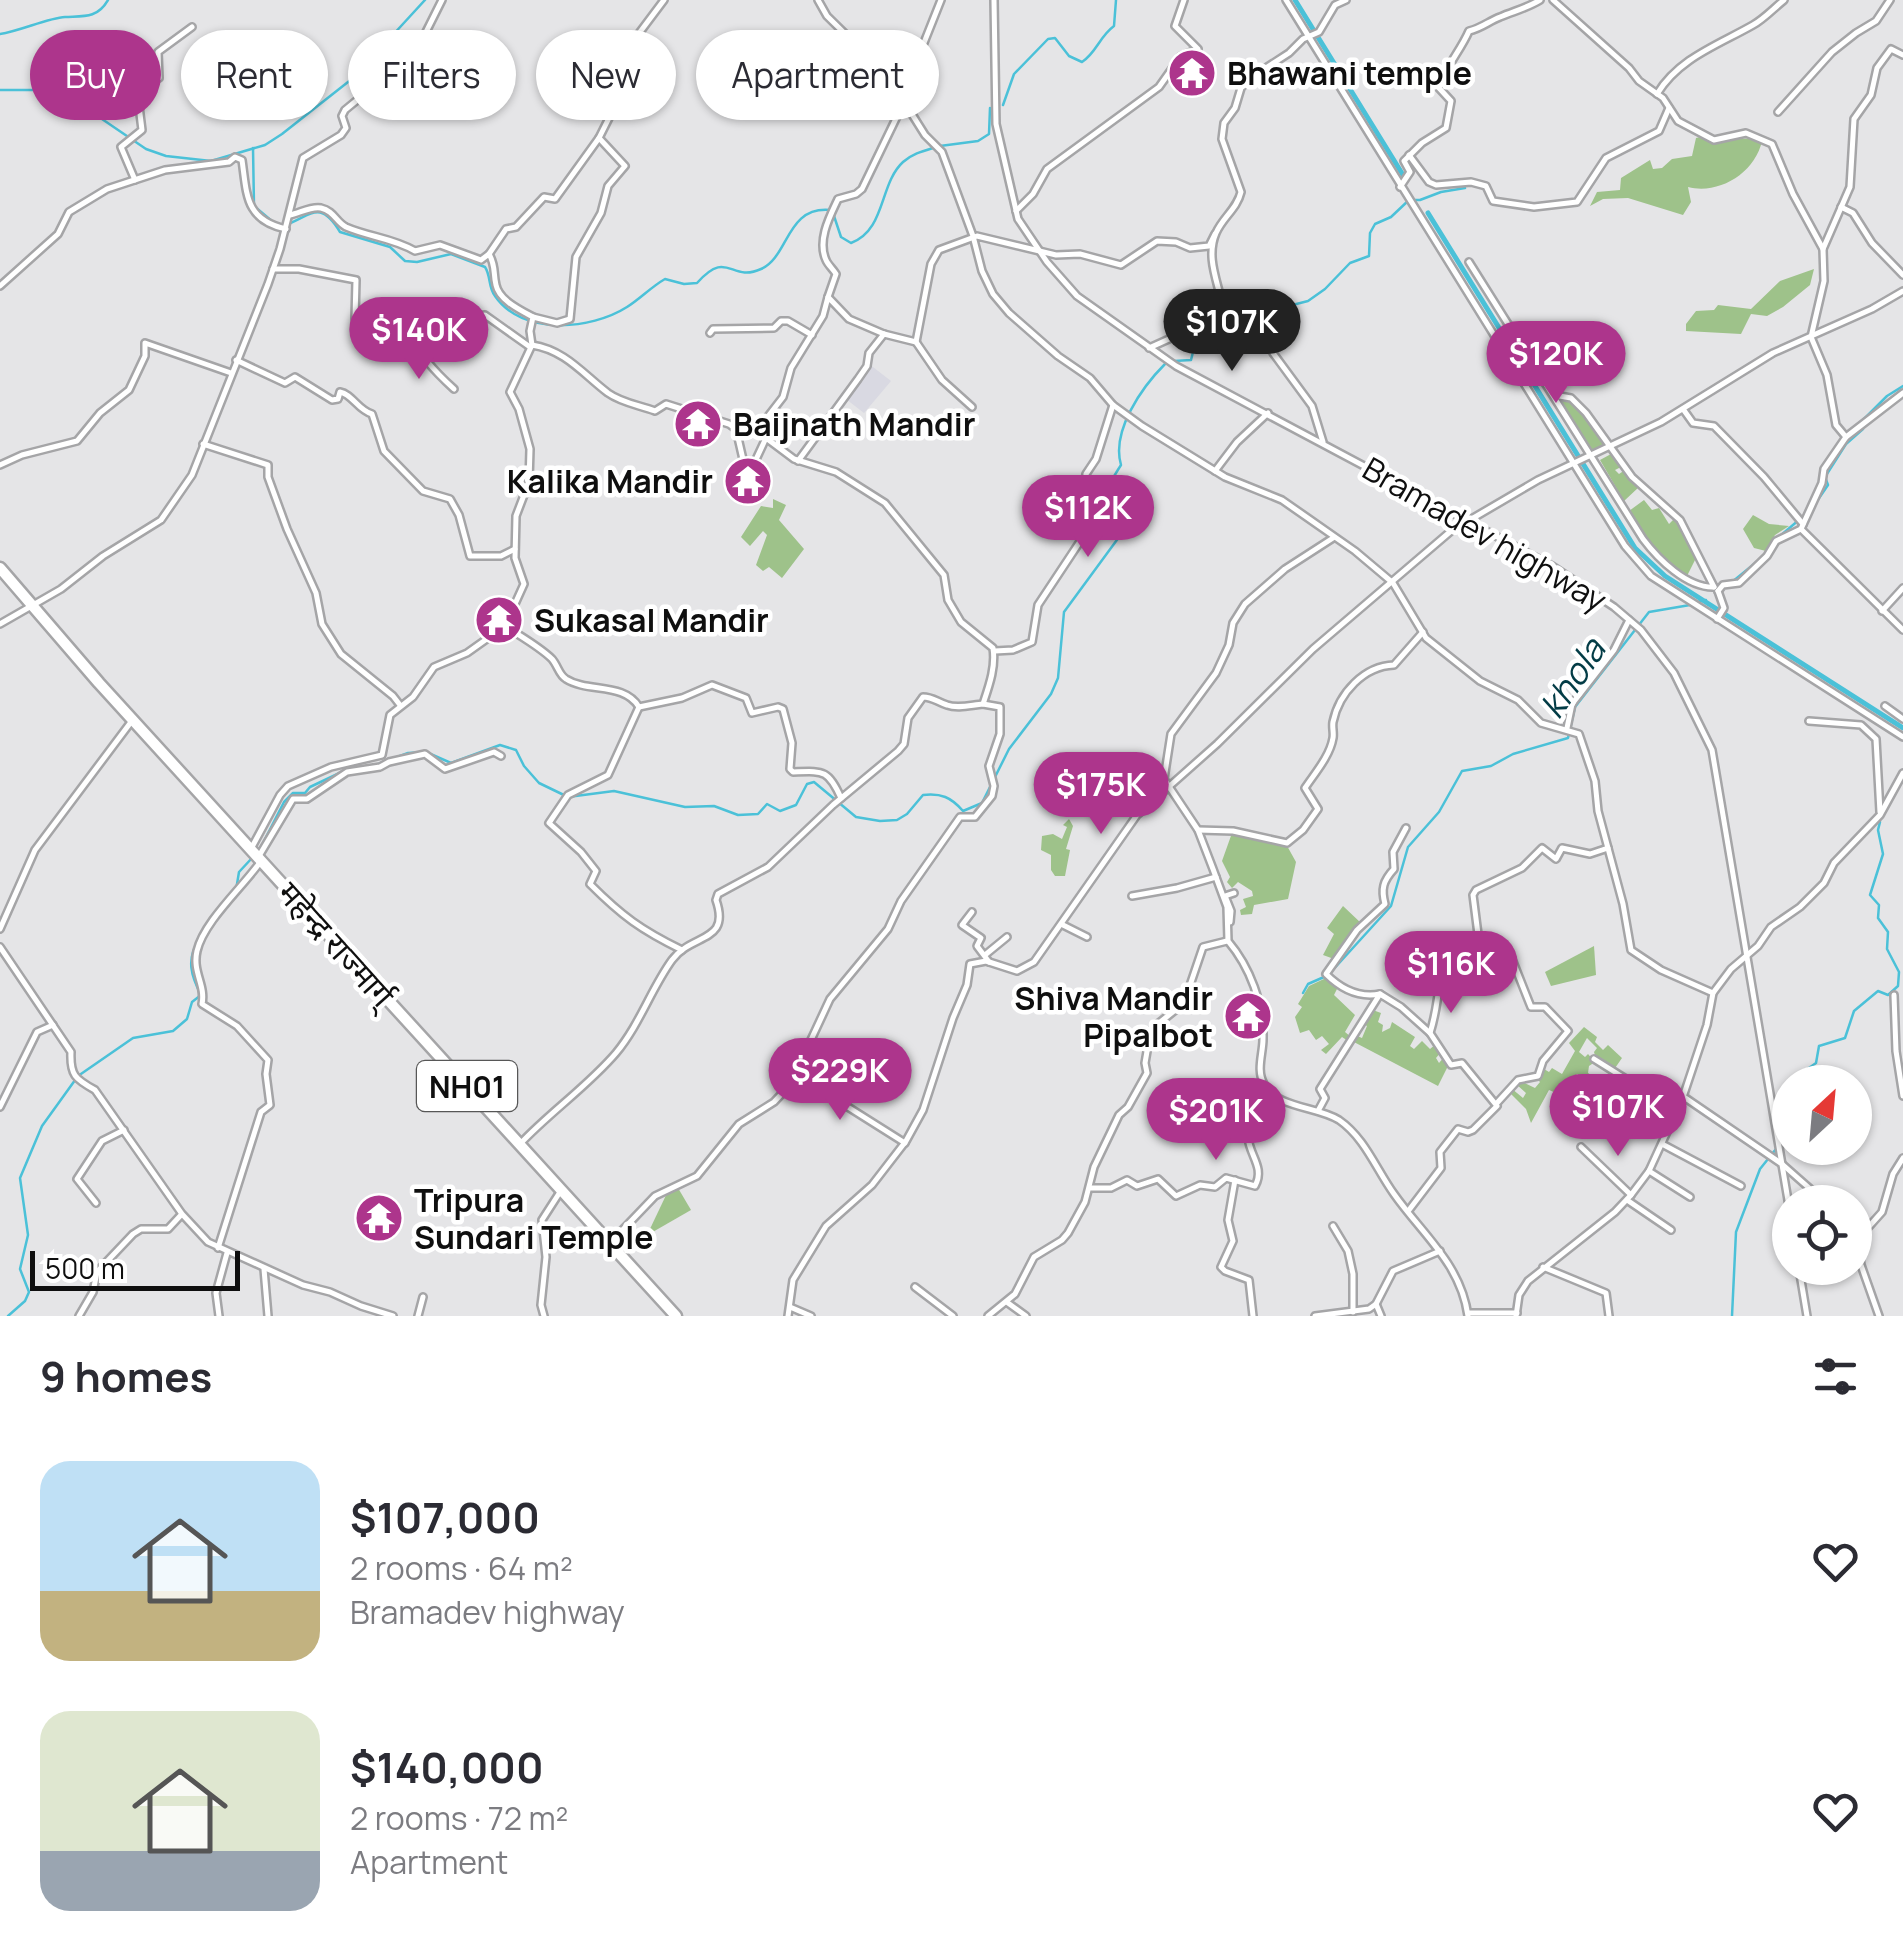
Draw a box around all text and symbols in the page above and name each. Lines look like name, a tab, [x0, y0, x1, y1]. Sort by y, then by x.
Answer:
chip: Buy	[30, 30, 161, 120]
chip: Rent	[181, 30, 328, 120]
chip: Filters	[348, 30, 516, 120]
chip: New	[536, 30, 676, 120]
chip: Apartment	[696, 30, 939, 120]
temple icon: Bhawani temple	[1166, 47, 1218, 99]
place label: Bhawani temple	[1227, 51, 1472, 95]
pin: $107K	[1162, 289, 1302, 374]
pin: $140K	[349, 297, 489, 382]
text: $107K	[1186, 299, 1278, 343]
text: $140K	[371, 307, 467, 351]
pin: $120K	[1486, 321, 1626, 406]
text: $120K	[1509, 331, 1603, 375]
temple icon: Baijnath Mandir	[672, 398, 724, 450]
place label: Baijnath Mandir	[733, 402, 976, 446]
street label: Bramadev highway	[1355, 446, 1615, 622]
temple icon: Kalika Mandir	[722, 455, 774, 507]
place label: Kalika Mandir	[507, 459, 713, 503]
pin: $112K	[1018, 475, 1158, 560]
text: $112K	[1044, 485, 1132, 529]
temple icon: Sukasal Mandir	[473, 594, 525, 646]
place label: Sukasal Mandir	[534, 598, 769, 642]
water label: khola	[1528, 627, 1617, 727]
pin: $175K	[1031, 752, 1171, 837]
text: $175K	[1056, 762, 1146, 806]
street label: महेन्द्र राज्मार्ग्	[268, 872, 407, 1020]
pin: $116K	[1381, 931, 1521, 1016]
text: $116K	[1407, 941, 1495, 985]
place label: Shiva Mandir Pipalbot	[1014, 976, 1213, 1057]
temple icon: Shiva Mandir Pipalbot	[1222, 990, 1274, 1042]
pin: $229K	[770, 1038, 910, 1123]
text: $229K	[791, 1048, 889, 1092]
road number: NH01	[417, 1061, 517, 1111]
north arrow	[1772, 1065, 1872, 1165]
map controls	[1772, 1065, 1872, 1285]
pin: $107K	[1548, 1074, 1688, 1159]
pin: $201K	[1146, 1078, 1286, 1163]
text: $107K	[1572, 1084, 1664, 1128]
text: $201K	[1169, 1088, 1263, 1132]
place label: Tripura Sundari Temple	[414, 1178, 653, 1259]
button: locate	[1772, 1185, 1872, 1285]
temple icon: Tripura Sundari Temple	[353, 1192, 405, 1244]
scale bar	[30, 1246, 240, 1290]
text: 500 m	[45, 1249, 125, 1287]
text: 9 homes	[40, 1347, 212, 1405]
icon: filters	[1808, 1349, 1863, 1404]
text: $107,000	[350, 1488, 540, 1546]
icon: home	[120, 1501, 240, 1621]
icon: heart	[1808, 1534, 1863, 1589]
text: 2 rooms · 64 m²	[350, 1546, 573, 1590]
text: Bramadev highway	[350, 1590, 625, 1634]
text: $140,000	[350, 1738, 544, 1796]
icon: home	[120, 1751, 240, 1871]
icon: heart	[1808, 1784, 1863, 1839]
text: 2 rooms · 72 m²	[350, 1796, 568, 1840]
text: Apartment	[350, 1840, 508, 1884]

